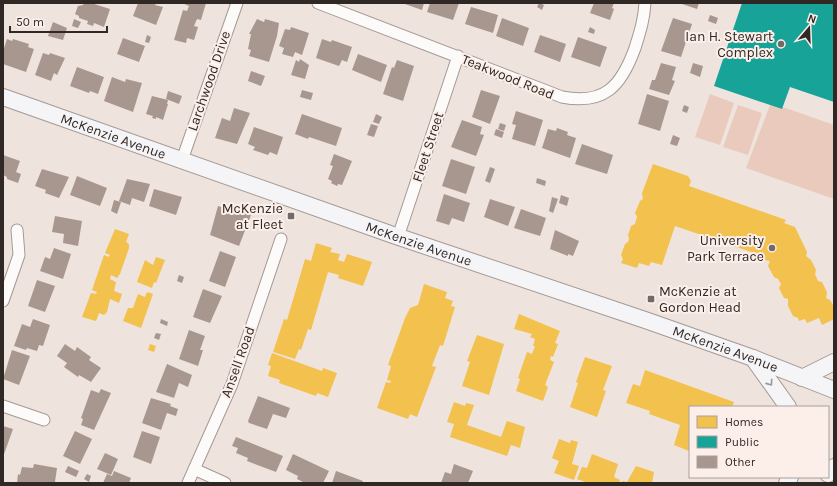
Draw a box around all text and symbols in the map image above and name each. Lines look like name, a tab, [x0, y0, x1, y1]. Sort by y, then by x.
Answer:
scale bar	[10, 8, 107, 34]
north arrow	[789, 8, 829, 48]
text: N	[806, 12, 818, 26]
text: 50 m	[16, 15, 44, 29]
place label: Ian H. Stewart Complex	[685, 28, 773, 61]
street label: Larchwood Drive	[184, 29, 234, 133]
marker: Ian H. Stewart Complex	[776, 39, 786, 49]
street label: Teakwood Road	[459, 51, 557, 103]
street label: McKenzie Avenue	[58, 110, 168, 163]
street label: Fleet Street	[409, 110, 447, 184]
place label: McKenzie at Fleet	[222, 200, 283, 233]
marker: McKenzie at Fleet	[286, 211, 296, 221]
street label: McKenzie Avenue	[364, 218, 474, 269]
place label: University Park Terrace	[687, 232, 764, 265]
marker: University Park Terrace	[767, 243, 777, 253]
place label: McKenzie at Gordon Head	[659, 283, 741, 316]
marker: McKenzie at Gordon Head	[646, 294, 656, 304]
street label: McKenzie Avenue	[670, 322, 781, 376]
street label: Ansell Road	[217, 324, 259, 400]
one-way arrow	[765, 378, 772, 385]
legend	[689, 406, 829, 478]
text: Homes	[725, 415, 763, 429]
text: Public	[725, 435, 759, 449]
text: Other	[725, 455, 756, 469]

